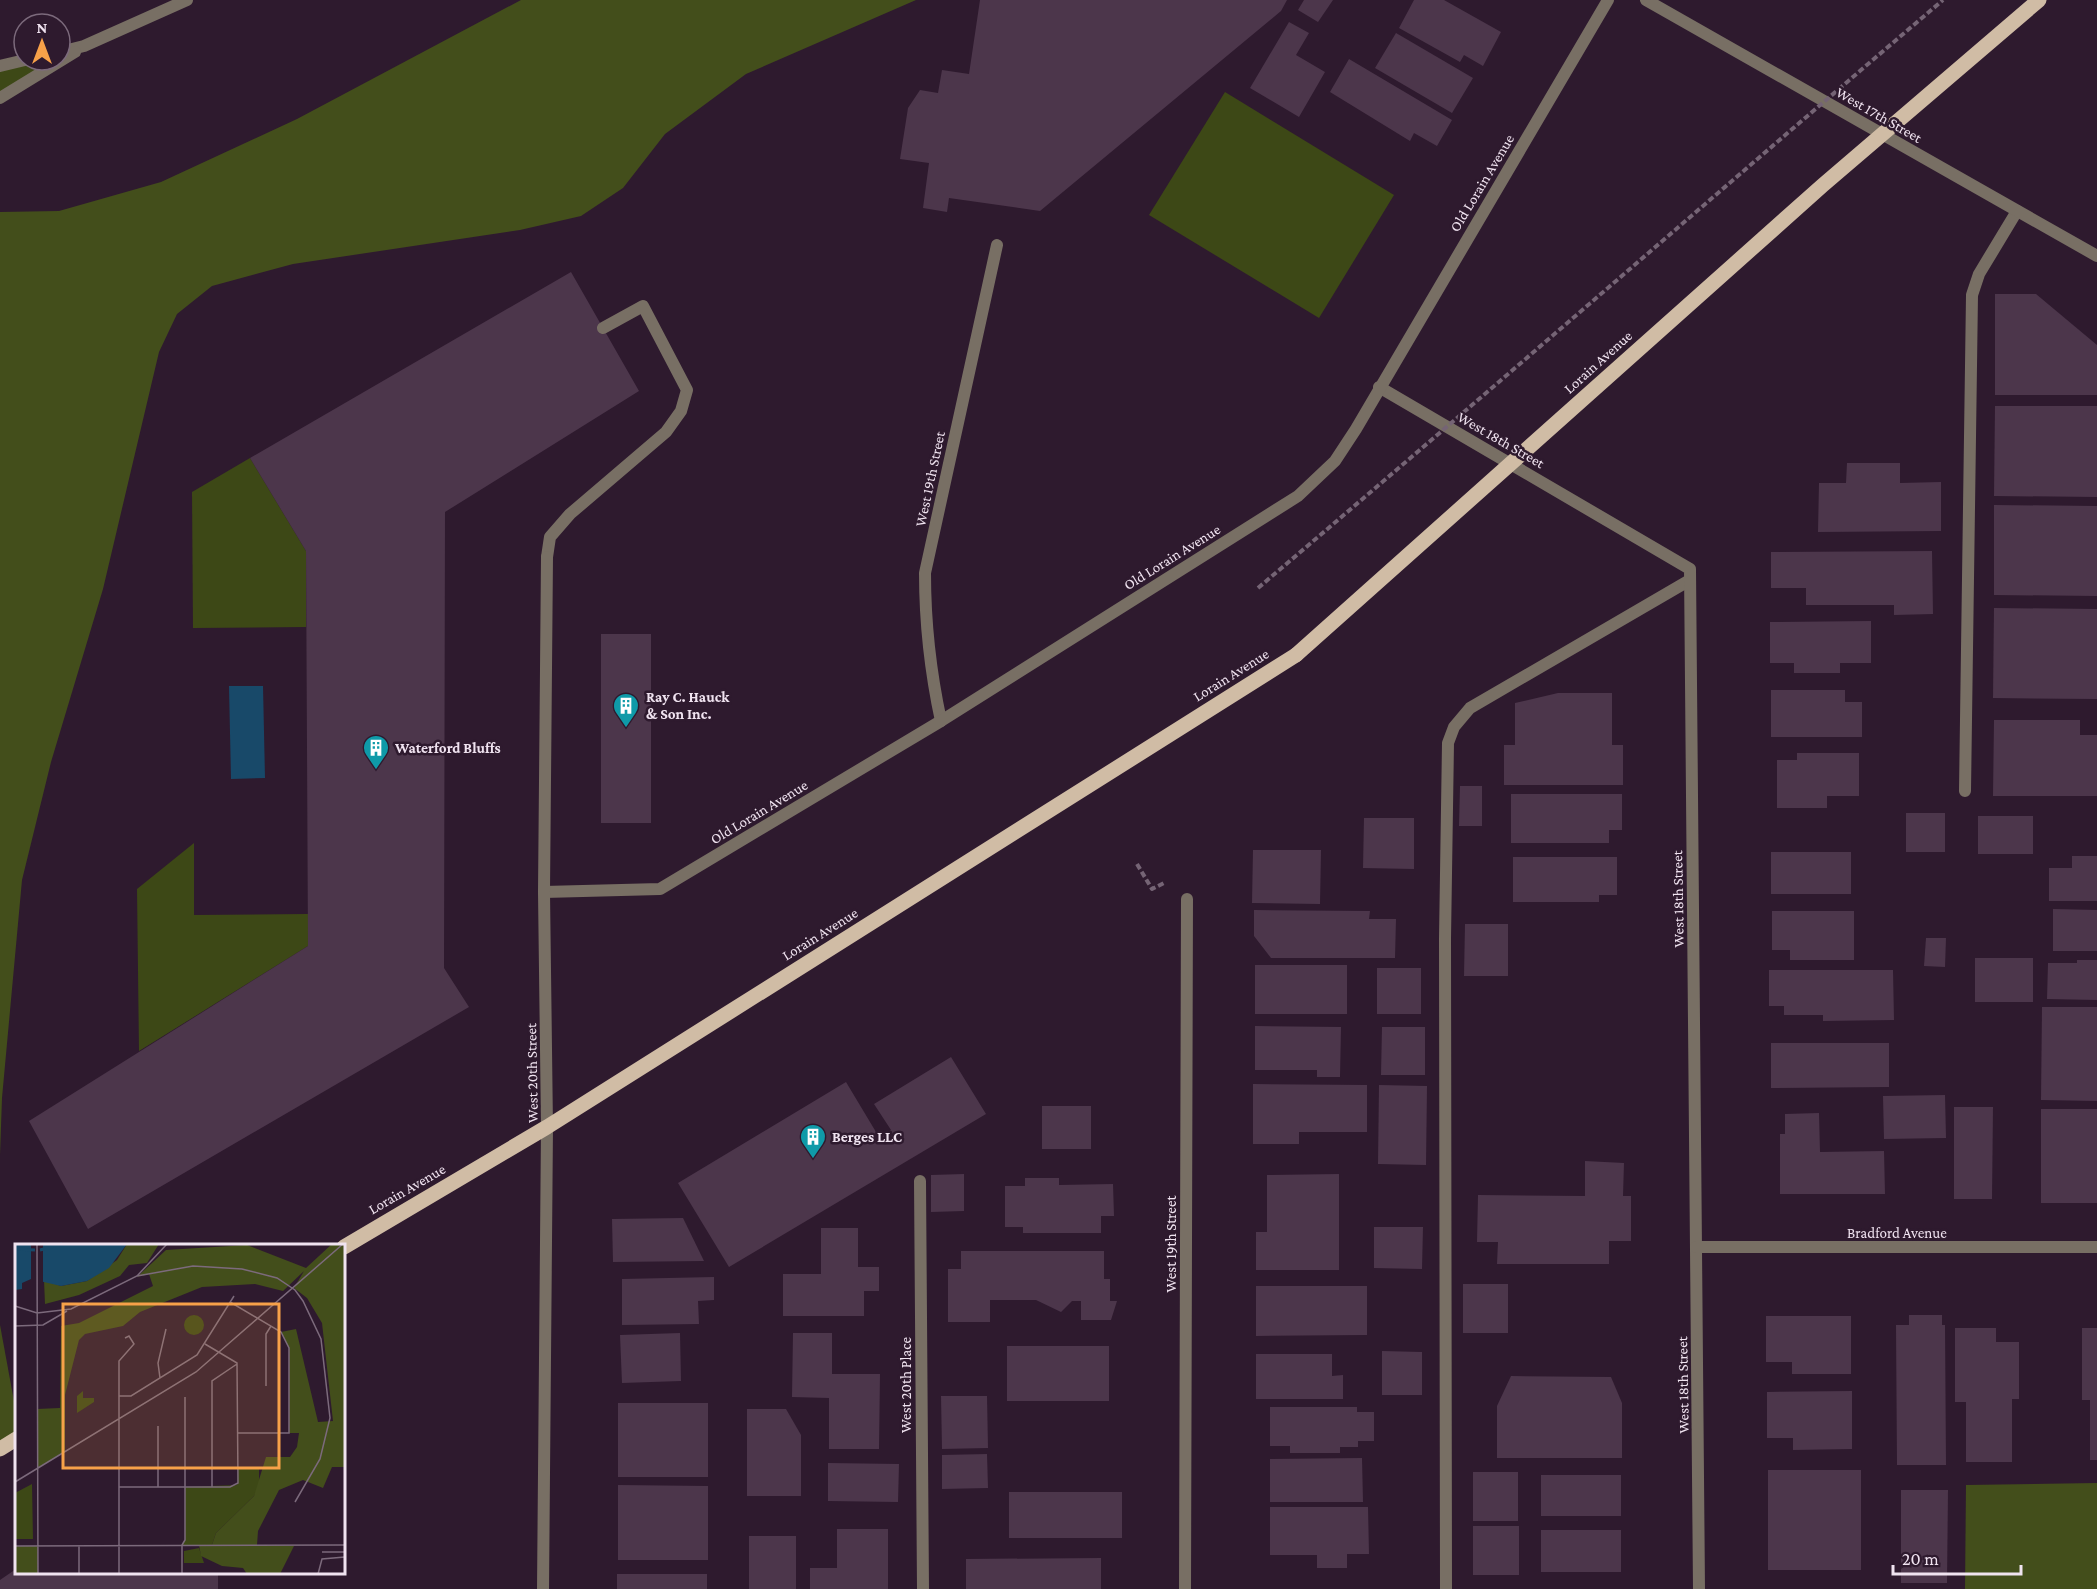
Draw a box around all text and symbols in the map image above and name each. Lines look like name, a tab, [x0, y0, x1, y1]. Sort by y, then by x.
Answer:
north arrow	[12, 12, 72, 72]
text: N	[37, 19, 48, 36]
street label: West 17th Street	[1833, 84, 1926, 146]
street label: Old Lorain Avenue	[1447, 131, 1518, 235]
street label: Lorain Avenue	[1561, 327, 1636, 397]
street label: West 18th Street	[1455, 409, 1548, 472]
street label: West 19th Street	[912, 429, 948, 528]
street label: Old Lorain Avenue	[1121, 521, 1223, 593]
street label: Lorain Avenue	[1190, 645, 1272, 705]
place label: Ray C. Hauck & Son Inc.	[646, 689, 730, 722]
building icon: Ray C. Hauck & Son Inc.	[611, 691, 641, 729]
building icon: Waterford Bluffs	[361, 733, 391, 771]
place label: Waterford Bluffs	[394, 740, 501, 756]
street label: Old Lorain Avenue	[707, 776, 811, 847]
street label: West 18th Street	[1669, 849, 1687, 948]
street label: Lorain Avenue	[779, 904, 861, 964]
street label: West 20th Street	[523, 1022, 541, 1123]
building icon: Berges LLC	[798, 1122, 828, 1160]
place label: Berges LLC	[832, 1129, 902, 1145]
street label: Lorain Avenue	[366, 1160, 449, 1217]
street label: West 19th Street	[1163, 1194, 1179, 1292]
street label: Bradford Avenue	[1847, 1225, 1947, 1241]
inset map	[15, 1244, 345, 1574]
street label: West 18th Street	[1674, 1335, 1692, 1434]
street label: West 20th Place	[898, 1337, 914, 1433]
scale bar	[1893, 1538, 2020, 1576]
text: 20 m	[1902, 1549, 1939, 1569]

